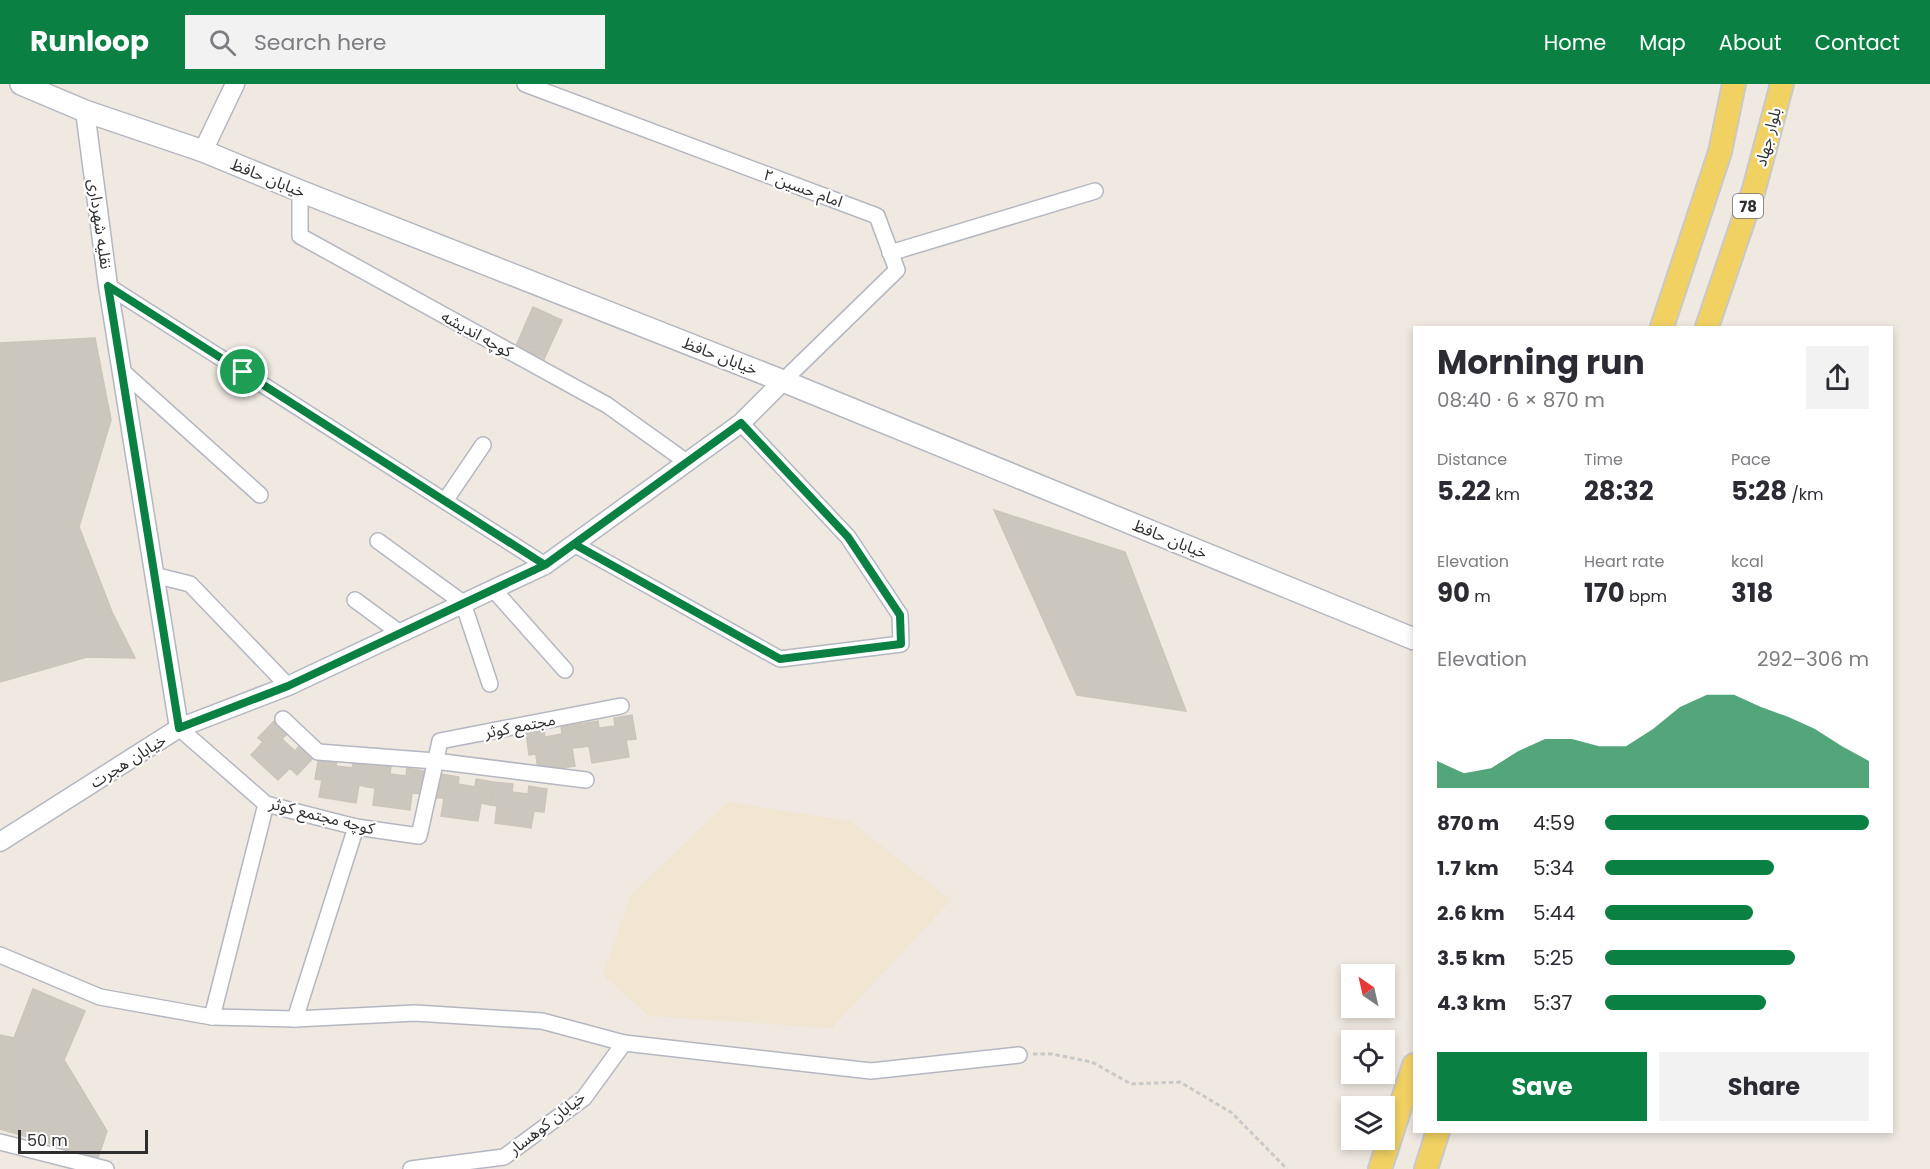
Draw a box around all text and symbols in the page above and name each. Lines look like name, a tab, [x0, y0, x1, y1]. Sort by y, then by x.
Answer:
search box	[185, 15, 605, 69]
text: Runloop	[30, 22, 149, 61]
icon: search	[206, 26, 239, 59]
text: Search here	[254, 27, 386, 58]
text: Home	[1544, 28, 1606, 57]
text: Map	[1639, 28, 1686, 57]
text: About	[1719, 28, 1782, 57]
text: Contact	[1815, 28, 1900, 57]
street label: بلوار جهاد	[1749, 105, 1787, 169]
street label: خیابان حافظ	[227, 153, 309, 203]
street label: امام حسین ۲	[760, 163, 846, 214]
street label: نقلیه شهرداری	[82, 177, 118, 271]
road number: 78	[1733, 194, 1763, 218]
street label: کوچه اندیشه	[437, 305, 517, 363]
street label: خیابان حافظ	[679, 331, 761, 381]
text: Morning run	[1437, 339, 1645, 386]
pin	[217, 346, 268, 397]
button: share	[1806, 346, 1869, 409]
icon: arrive	[226, 355, 259, 388]
text: 08:40 · 6 × 870 m	[1437, 386, 1605, 414]
text: Distance	[1437, 448, 1507, 471]
text: Time	[1584, 448, 1623, 471]
text: Pace	[1731, 448, 1771, 471]
text: 5.22	[1437, 473, 1491, 509]
text: 28:32	[1584, 473, 1654, 509]
text: 5:28	[1731, 473, 1787, 509]
text: km	[1491, 483, 1520, 506]
text: /km	[1787, 483, 1824, 506]
street label: خیابان حافظ	[1129, 514, 1211, 564]
text: Elevation	[1437, 550, 1509, 573]
text: Heart rate	[1584, 550, 1664, 573]
text: kcal	[1731, 550, 1764, 573]
text: 90	[1437, 575, 1470, 611]
text: 170	[1584, 575, 1625, 611]
text: 318	[1731, 575, 1773, 611]
text: m	[1470, 585, 1491, 608]
text: bpm	[1625, 585, 1667, 608]
text: Elevation	[1437, 645, 1527, 673]
text: 292–306 m	[1757, 645, 1869, 673]
street label: مجتمع کوثر	[482, 708, 558, 745]
street label: خیابان هجرت	[86, 729, 170, 793]
street label: کوچه مجتمع کوثر	[266, 792, 377, 841]
text: 870 m	[1437, 809, 1499, 837]
text: 4:59	[1533, 809, 1575, 837]
text: 1.7 km	[1437, 854, 1499, 882]
text: 5:34	[1533, 854, 1574, 882]
text: 2.6 km	[1437, 899, 1505, 927]
text: 5:44	[1533, 899, 1575, 927]
text: 3.5 km	[1437, 944, 1506, 972]
text: 5:25	[1533, 944, 1574, 972]
north arrow	[1341, 964, 1395, 1018]
map controls	[1341, 964, 1395, 1150]
text: 4.3 km	[1437, 989, 1506, 1017]
text: 5:37	[1533, 989, 1573, 1017]
button: locate	[1341, 1030, 1395, 1084]
button: Save	[1437, 1052, 1647, 1121]
button: Share	[1659, 1052, 1869, 1121]
street label: خیابان کوهسار	[503, 1086, 590, 1161]
button: layers	[1341, 1096, 1395, 1150]
scale bar	[18, 1127, 148, 1154]
text: 50 m	[27, 1129, 68, 1152]

